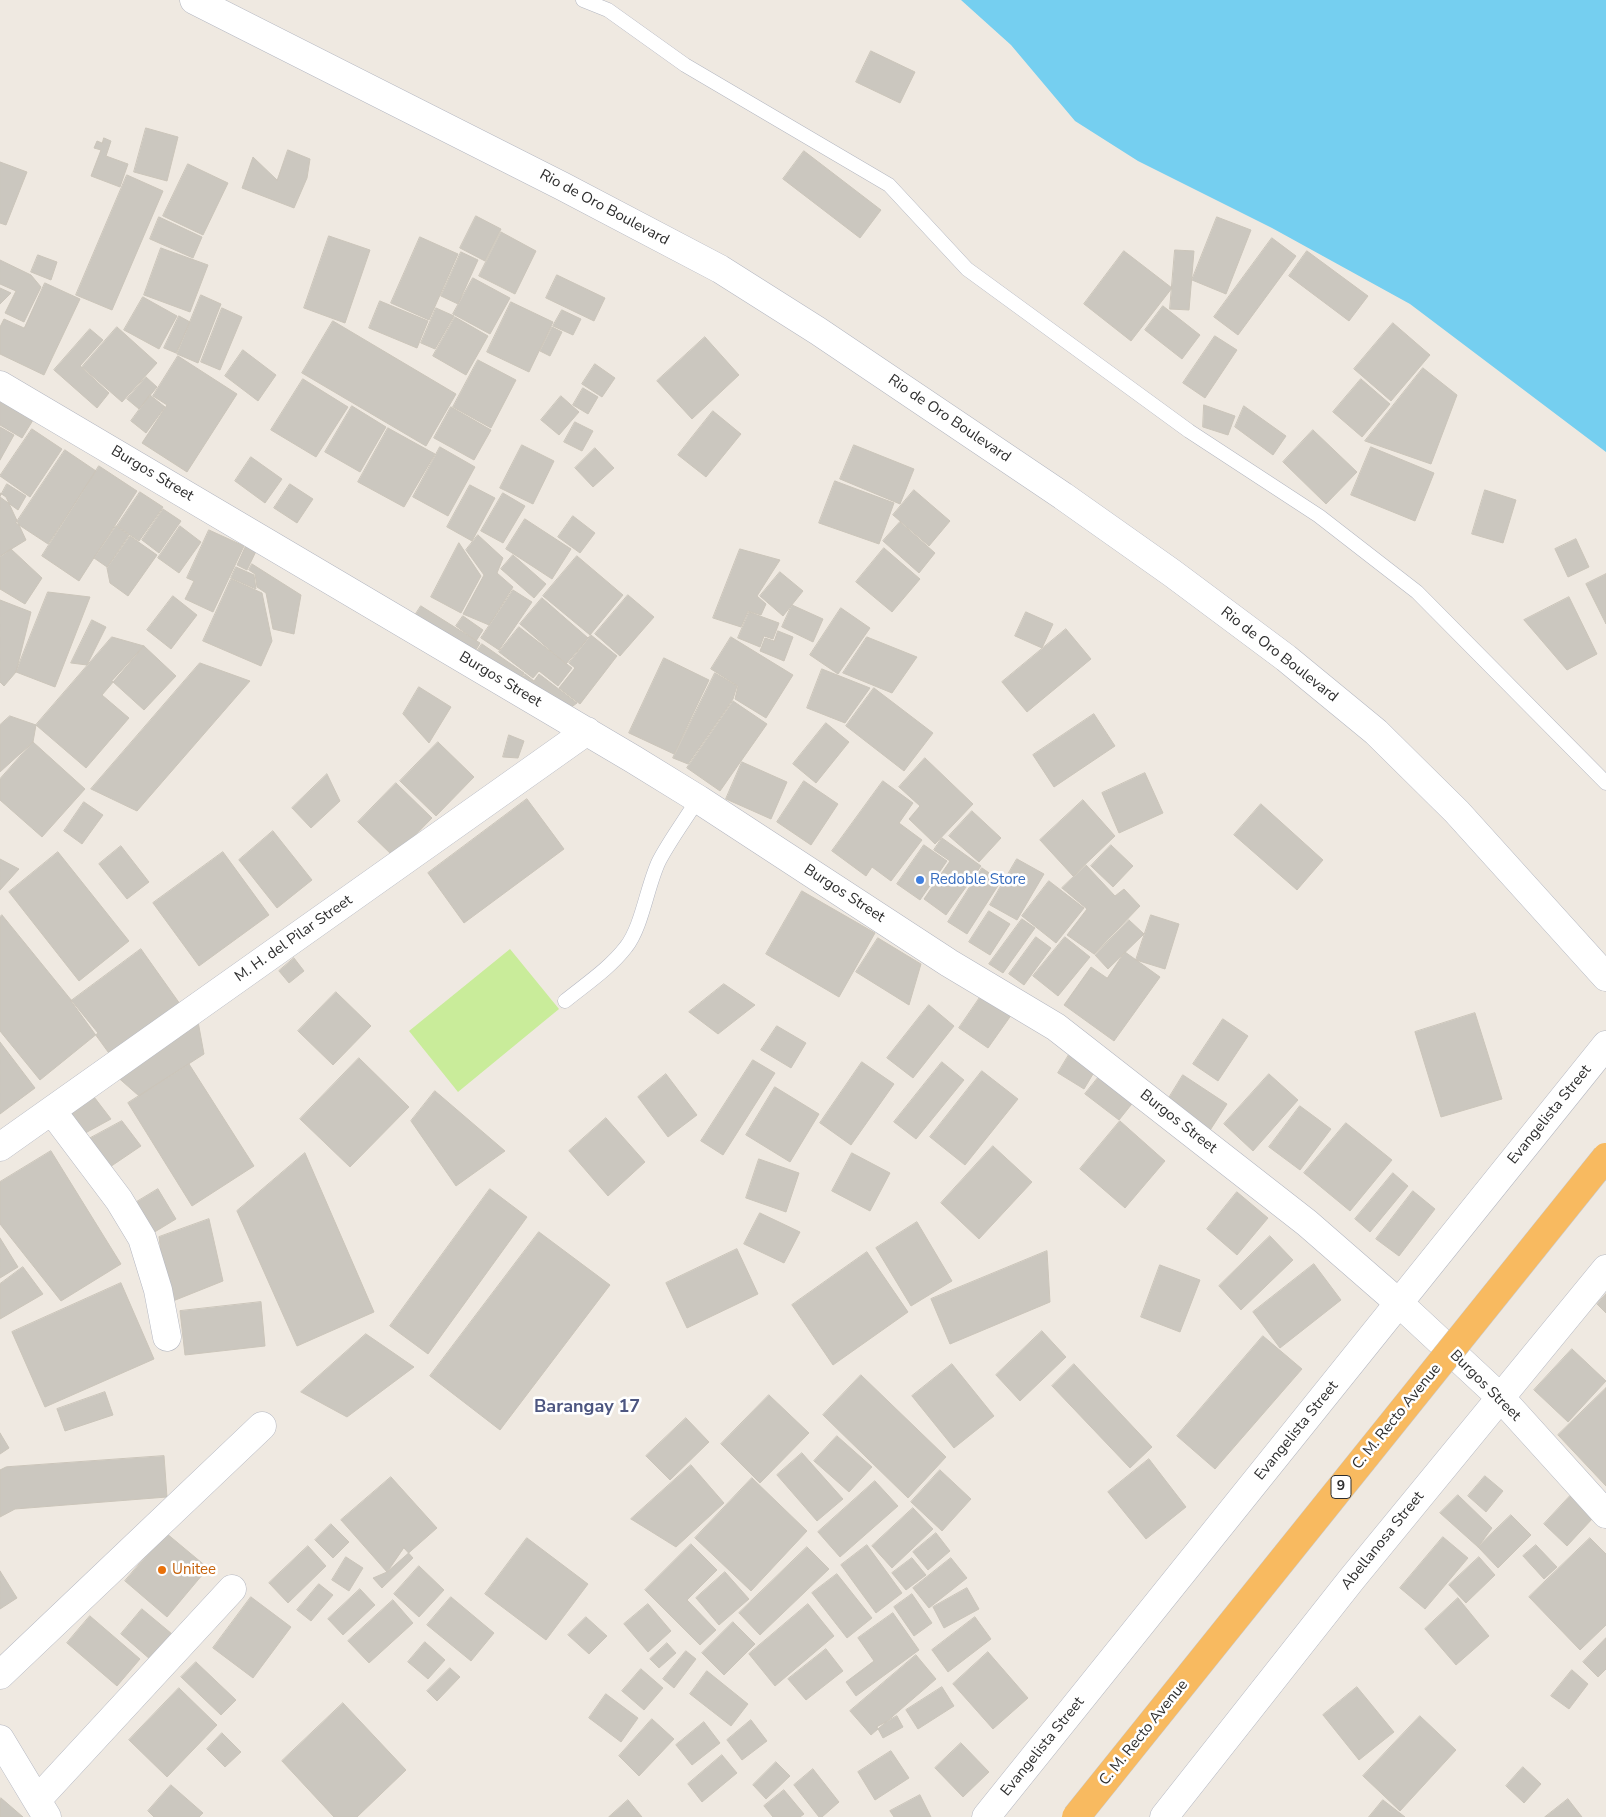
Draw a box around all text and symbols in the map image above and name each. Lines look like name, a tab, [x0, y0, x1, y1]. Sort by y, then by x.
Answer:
street label: Rio de Oro Boulevard	[536, 166, 672, 250]
street label: Rio de Oro Boulevard	[884, 371, 1014, 467]
street label: Burgos Street	[108, 442, 196, 506]
street label: Rio de Oro Boulevard	[1217, 604, 1341, 706]
street label: Burgos Street	[456, 648, 544, 712]
street label: Burgos Street	[800, 861, 888, 927]
place label: Redoble Store	[930, 871, 1026, 889]
marker: Redoble Store	[914, 874, 926, 886]
street label: M. H. del Pilar Street	[232, 892, 356, 986]
street label: Evangelista Street	[1504, 1062, 1596, 1168]
street label: Burgos Street	[1136, 1086, 1220, 1158]
street label: Burgos Street	[1446, 1347, 1524, 1425]
street label: C. M. Recto Avenue	[1349, 1360, 1445, 1474]
street label: Evangelista Street	[1251, 1378, 1343, 1484]
district label: Barangay 17	[534, 1397, 640, 1419]
road number: 9	[1331, 1475, 1351, 1498]
street label: Abellanosa Street	[1338, 1488, 1428, 1594]
place label: Unitee	[172, 1561, 216, 1579]
marker: Unitee	[156, 1564, 168, 1576]
street label: C. M. Recto Avenue	[1096, 1676, 1192, 1790]
street label: Evangelista Street	[997, 1694, 1089, 1800]

